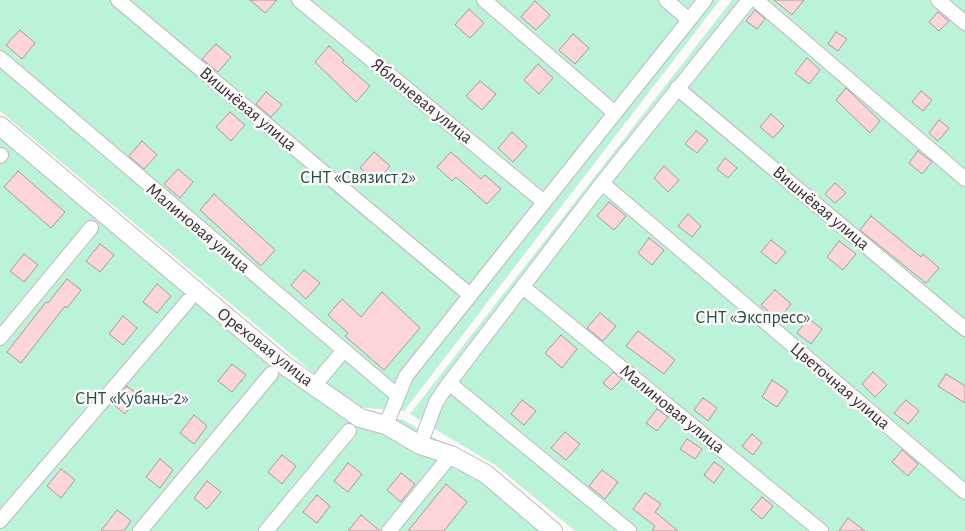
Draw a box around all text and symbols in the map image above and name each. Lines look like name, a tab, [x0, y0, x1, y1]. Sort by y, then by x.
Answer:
street label: Яблоневая улица	[367, 54, 477, 148]
street label: Вишнёвая улица	[195, 62, 301, 156]
street label: Вишнёвая улица	[768, 161, 874, 255]
park label: СНТ «Связист 2»	[300, 167, 416, 189]
street label: Малиновая улица	[142, 178, 254, 278]
street label: Ореховая улица	[213, 303, 317, 391]
park label: СНТ «Экспресс»	[695, 307, 811, 329]
street label: Цветочная улица	[786, 338, 894, 434]
street label: Малиновая улица	[615, 360, 729, 458]
park label: СНТ «Кубань-2»	[75, 388, 189, 410]

